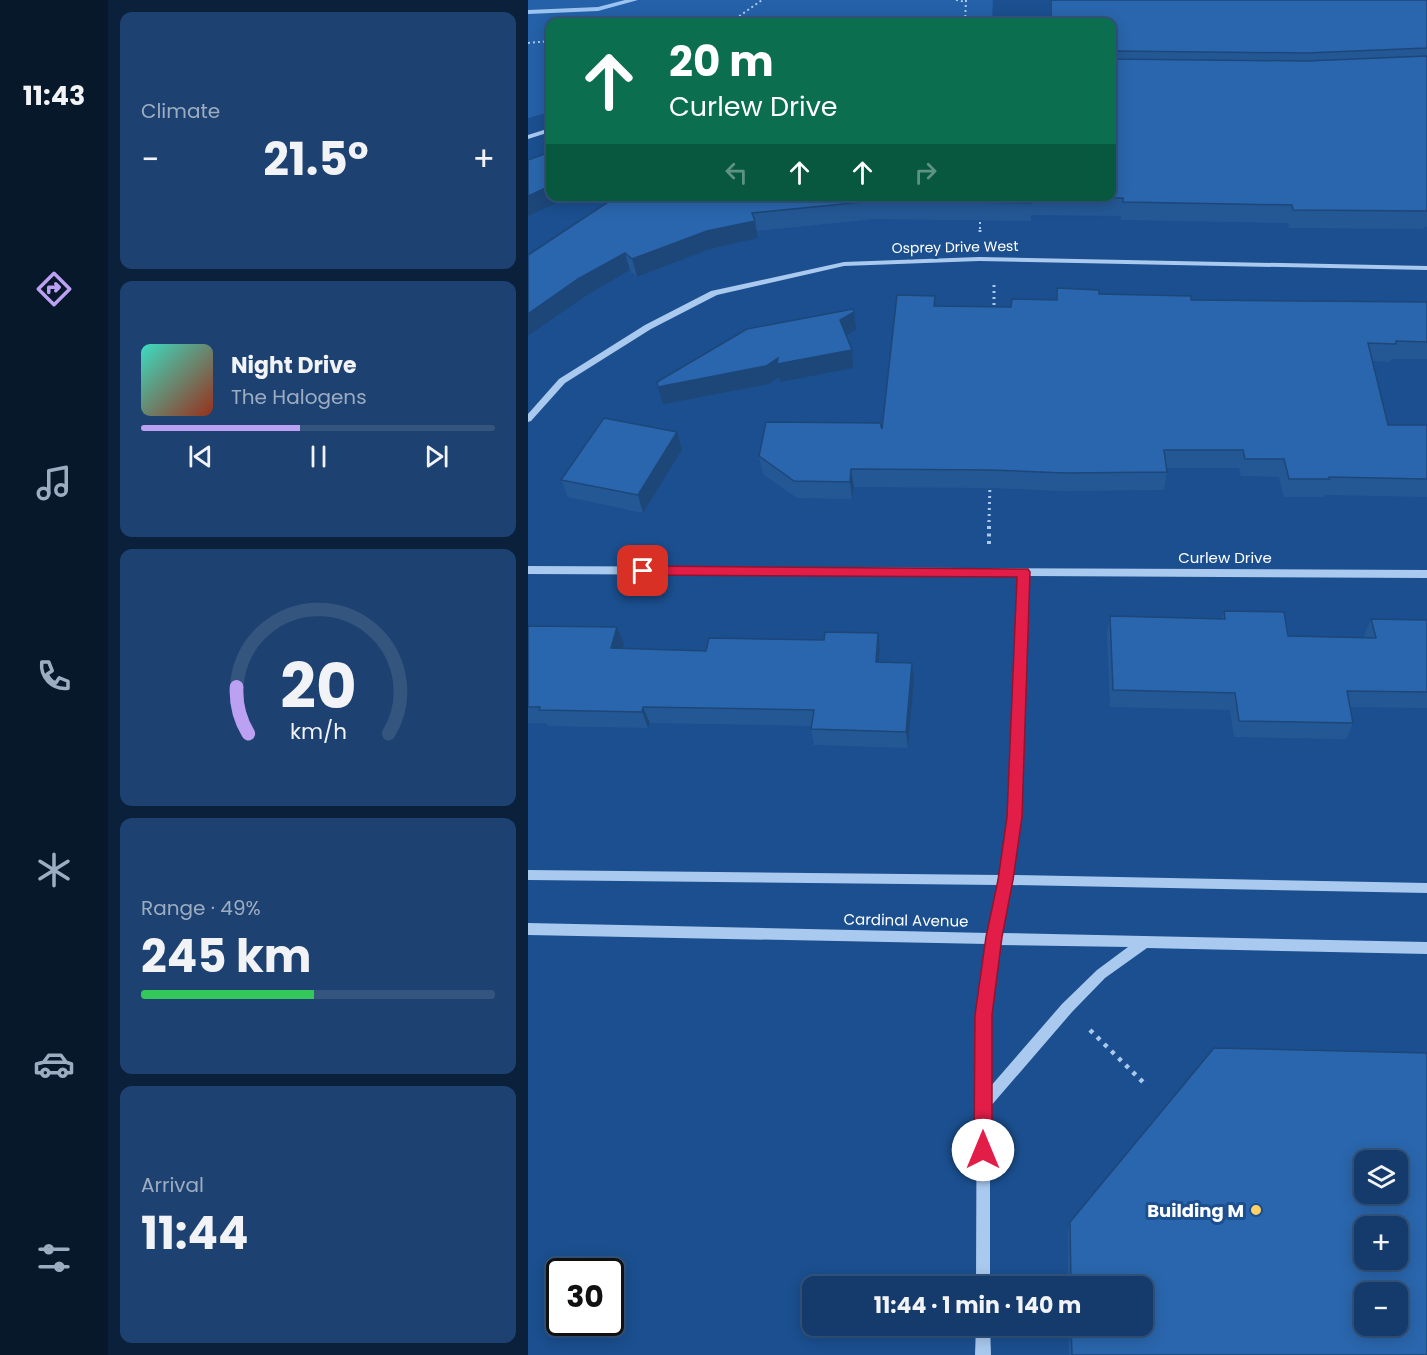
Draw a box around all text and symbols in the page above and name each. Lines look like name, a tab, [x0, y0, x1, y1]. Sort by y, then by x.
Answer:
text: 20 m	[669, 32, 774, 91]
icon: ahead	[570, 42, 648, 120]
text: 11:43	[23, 77, 85, 114]
text: Curlew Drive	[669, 88, 838, 125]
text: Climate	[141, 97, 220, 125]
text: 21.5°	[263, 128, 369, 191]
text: −	[141, 136, 159, 183]
text: +	[472, 136, 495, 183]
icon: left	[720, 156, 753, 189]
icon: ahead	[783, 156, 816, 189]
icon: ahead	[846, 156, 879, 189]
icon: right	[909, 156, 942, 189]
street label: Osprey Drive West	[891, 236, 1019, 258]
icon: directions	[33, 268, 75, 310]
text: Night Drive	[231, 350, 357, 381]
text: The Halogens	[231, 383, 367, 411]
icon: previous	[184, 440, 217, 473]
icon: pause	[302, 440, 335, 473]
icon: next	[420, 440, 453, 473]
icon: music	[33, 462, 75, 504]
pin	[617, 545, 668, 596]
street label: Curlew Drive	[1178, 547, 1272, 568]
icon: arrive	[626, 554, 659, 587]
text: 20	[280, 643, 356, 731]
icon: phone	[33, 655, 75, 697]
text: km/h	[289, 717, 347, 748]
icon: climate	[33, 849, 75, 891]
text: Range · 49%	[141, 894, 261, 922]
street label: Cardinal Avenue	[843, 908, 969, 932]
text: 245 km	[141, 925, 311, 988]
icon: car	[33, 1043, 75, 1085]
position arrow	[951, 1118, 1015, 1182]
map controls	[1354, 1150, 1408, 1336]
button: layers	[1354, 1150, 1408, 1204]
text: Arrival	[141, 1171, 204, 1199]
place label: Building M	[1147, 1198, 1244, 1223]
text: 11:44	[141, 1202, 249, 1265]
marker: Building M	[1249, 1203, 1263, 1217]
button: +	[1354, 1216, 1408, 1270]
icon: filters	[33, 1237, 75, 1279]
speed limit sign: 30	[546, 1258, 624, 1336]
button: −	[1354, 1282, 1408, 1336]
text: 11:44 · 1 min · 140 m	[874, 1290, 1081, 1321]

